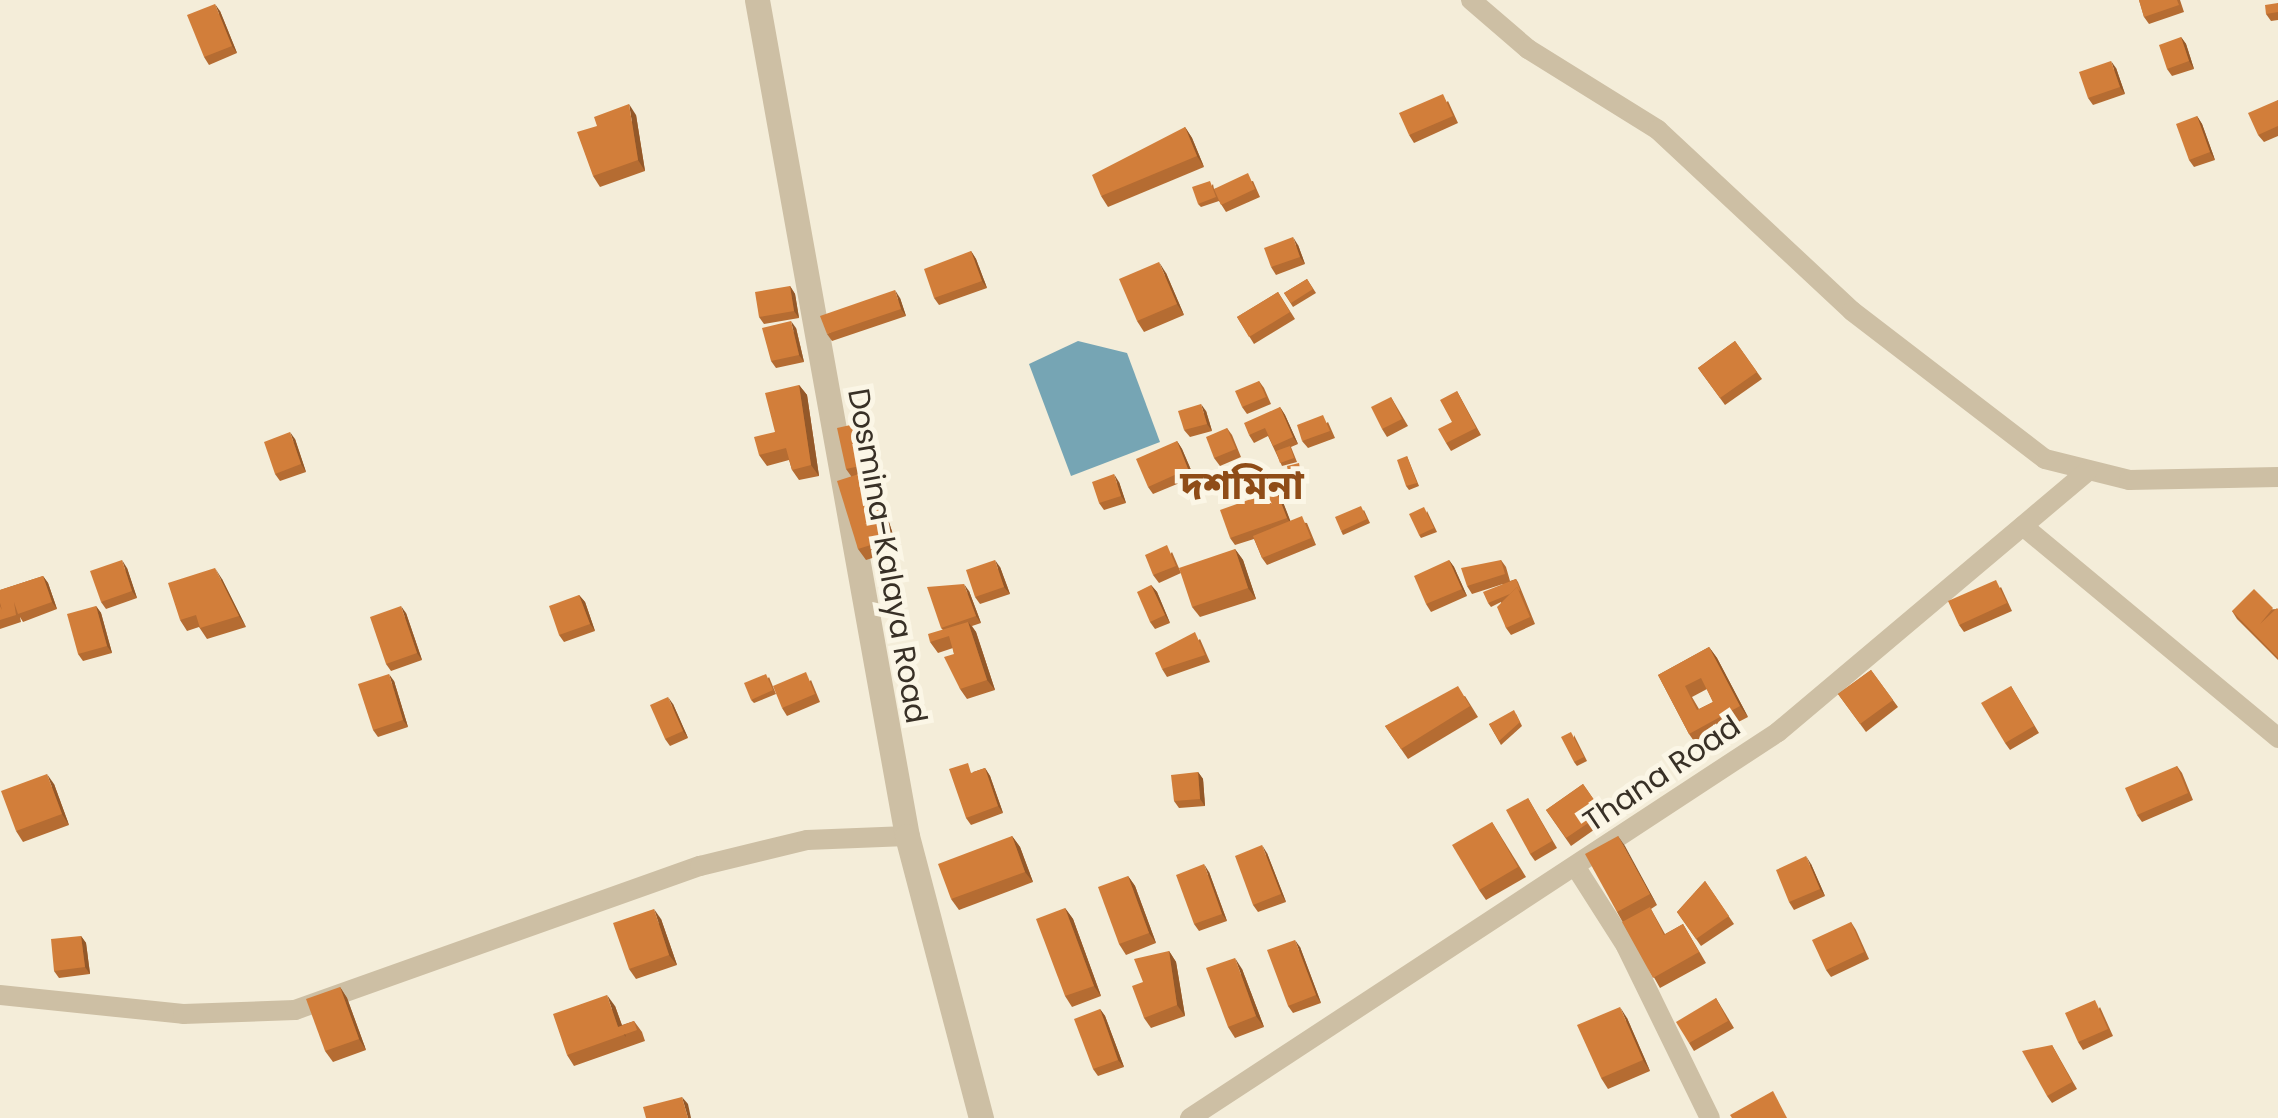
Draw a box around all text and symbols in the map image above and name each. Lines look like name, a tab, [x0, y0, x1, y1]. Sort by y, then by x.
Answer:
street label: Dosmina-Kalaya Road	[840, 386, 934, 726]
district label: দশমিনা	[1180, 461, 1304, 509]
street label: Thana Road	[1577, 708, 1747, 840]

